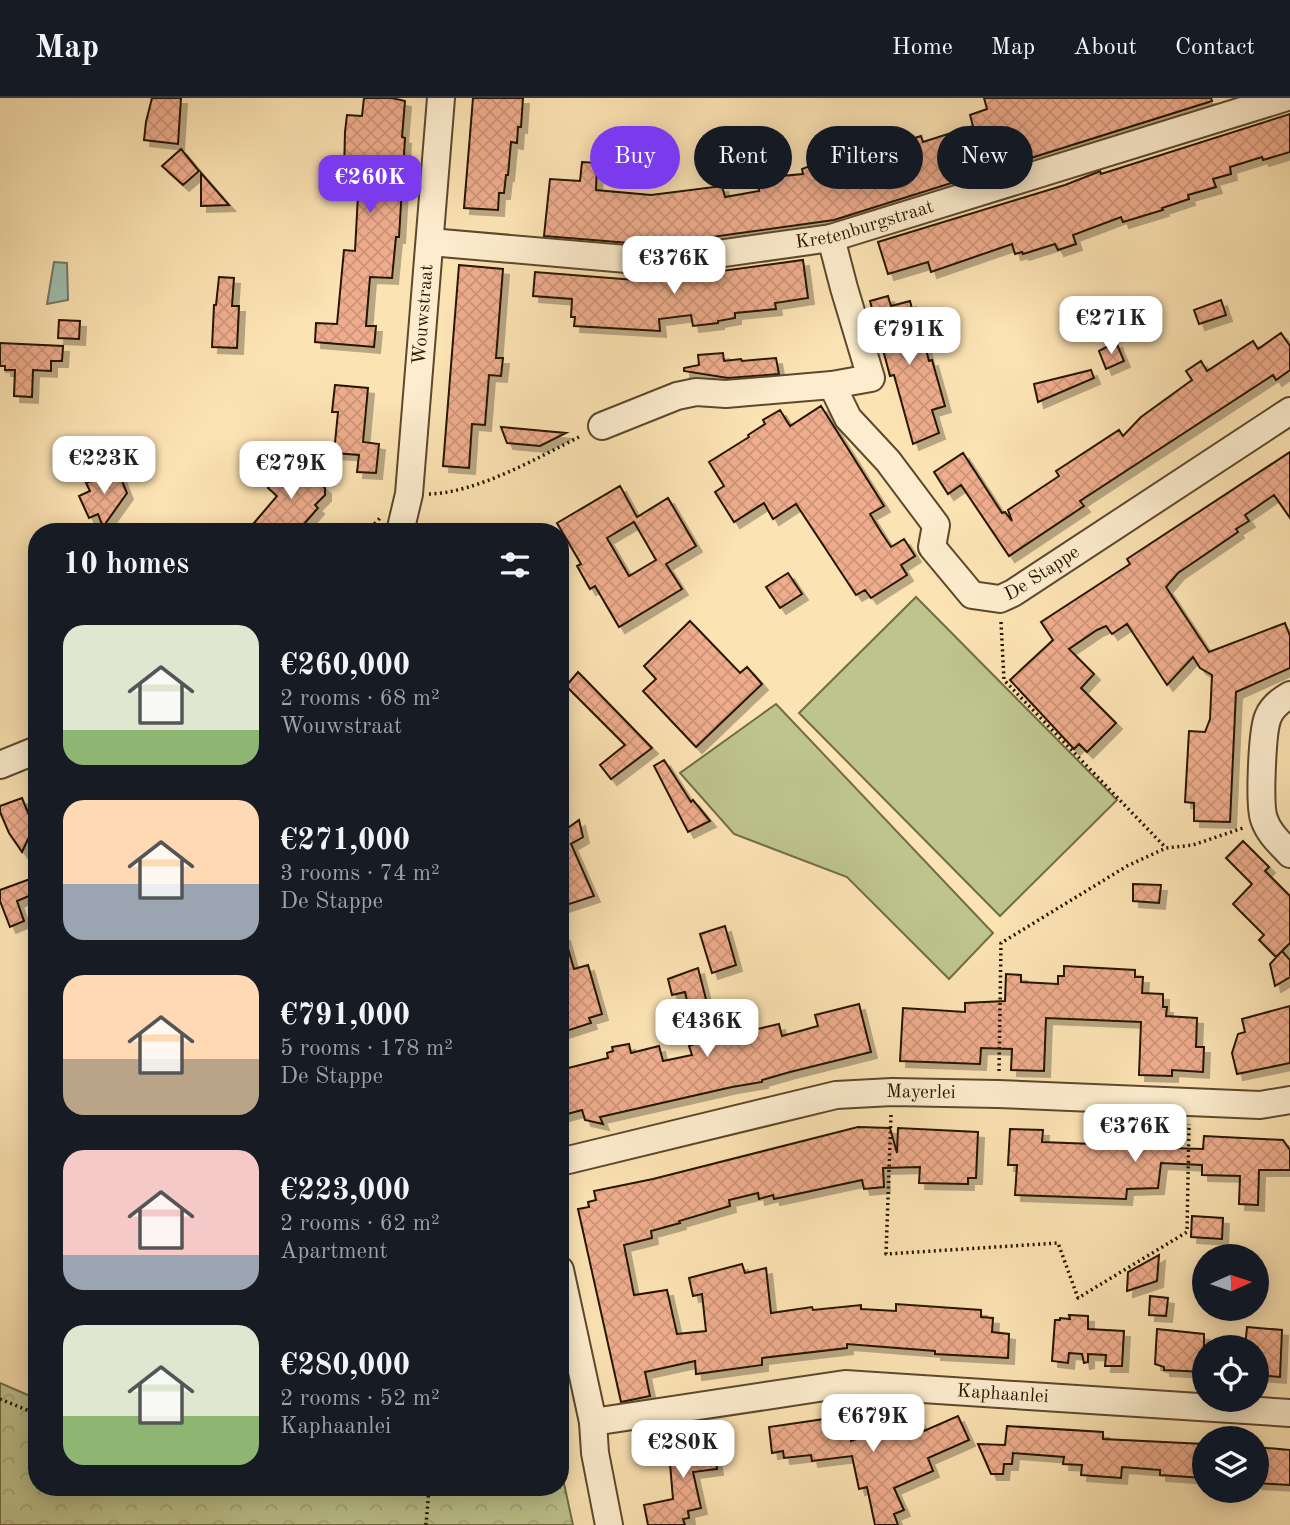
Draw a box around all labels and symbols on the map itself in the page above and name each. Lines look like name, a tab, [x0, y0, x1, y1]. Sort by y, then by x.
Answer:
pin: €260K	[321, 156, 419, 215]
street label: Kretenburgstraat	[794, 197, 936, 252]
pin: €376K	[625, 236, 723, 296]
street label: Wouwstraat	[410, 264, 437, 366]
pin: €271K	[1062, 296, 1160, 356]
pin: €791K	[860, 308, 958, 367]
pin: €223K	[55, 436, 153, 496]
pin: €279K	[242, 442, 340, 501]
street label: De Stappe	[1002, 543, 1083, 605]
pin: €436K	[658, 1000, 756, 1059]
street label: Mayerlei	[886, 1082, 956, 1103]
pin: €376K	[1086, 1104, 1184, 1164]
north arrow	[1192, 1244, 1269, 1321]
street label: Kaphaanlei	[956, 1382, 1049, 1407]
pin: €679K	[824, 1394, 922, 1454]
pin: €280K	[634, 1420, 732, 1480]

